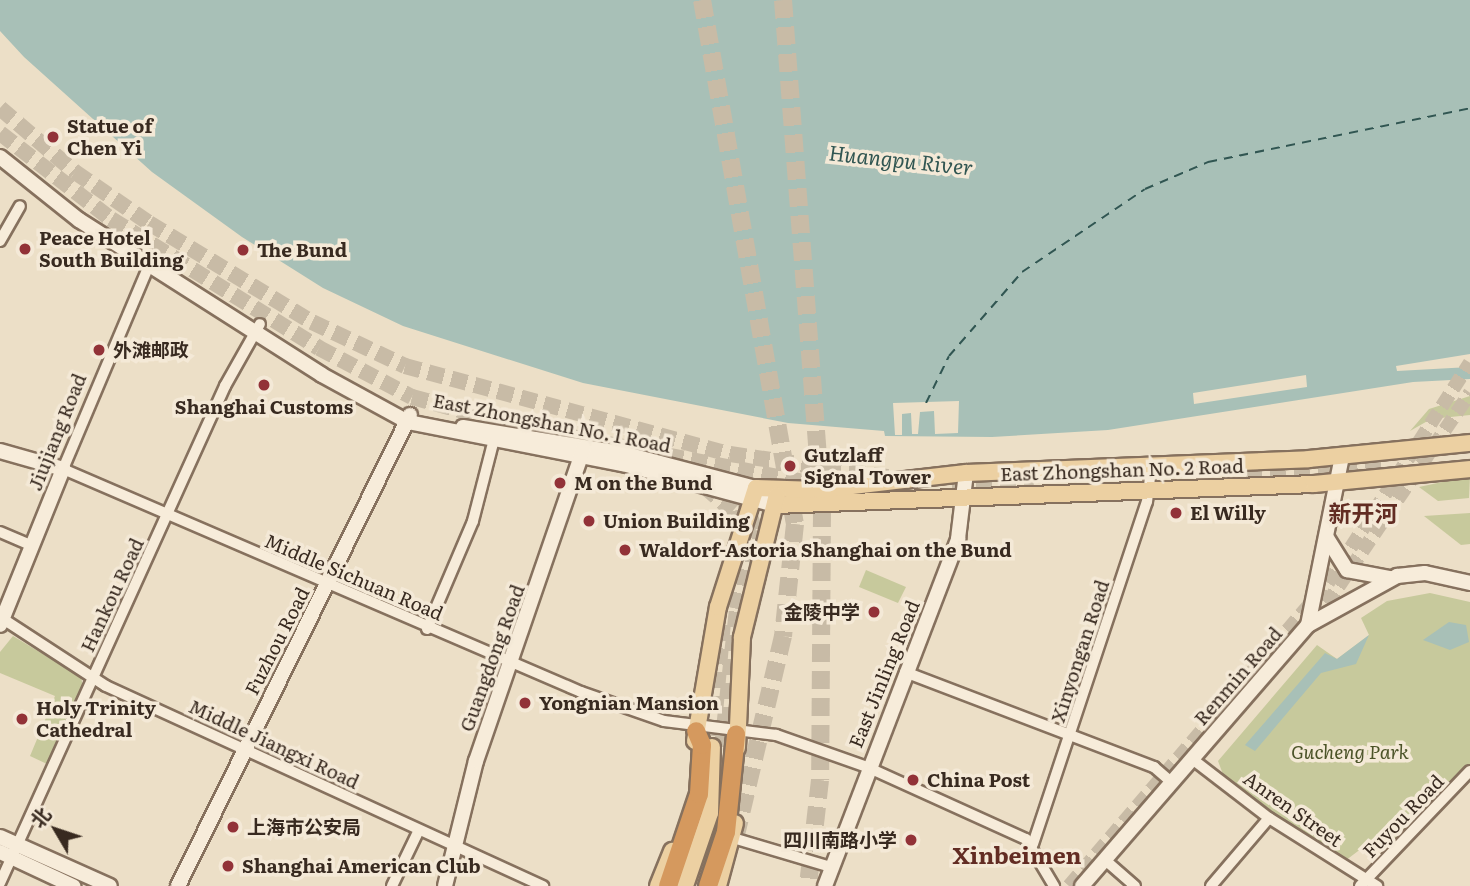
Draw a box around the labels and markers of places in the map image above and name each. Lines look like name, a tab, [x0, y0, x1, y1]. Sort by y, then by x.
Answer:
place label: Statue of Chen Yi	[67, 115, 153, 159]
marker: Statue of Chen Yi	[45, 129, 61, 145]
place label: Peace Hotel South Building	[39, 227, 184, 271]
place label: The Bund	[257, 239, 347, 261]
marker: Peace Hotel South Building	[17, 241, 33, 257]
marker: The Bund	[235, 242, 251, 258]
place label: 外滩邮政	[113, 339, 189, 361]
marker: 外滩邮政	[91, 342, 107, 358]
marker: Shanghai Customs	[256, 377, 272, 393]
place label: Shanghai Customs	[175, 396, 353, 418]
place label: Gutzlaff Signal Tower	[804, 444, 931, 488]
marker: Gutzlaff Signal Tower	[782, 458, 798, 474]
place label: M on the Bund	[574, 472, 713, 494]
marker: M on the Bund	[552, 475, 568, 491]
place label: El Willy	[1190, 502, 1266, 524]
marker: El Willy	[1168, 505, 1184, 521]
place label: Union Building	[603, 510, 750, 532]
marker: Union Building	[581, 513, 597, 529]
place label: Waldorf-Astoria Shanghai on the Bund	[639, 539, 1012, 561]
marker: Waldorf-Astoria Shanghai on the Bund	[617, 542, 633, 558]
place label: 金陵中学	[784, 601, 860, 623]
marker: 金陵中学	[866, 604, 882, 620]
place label: Yongnian Mansion	[539, 692, 719, 714]
marker: Yongnian Mansion	[517, 695, 533, 711]
place label: Holy Trinity Cathedral	[36, 697, 156, 741]
marker: Holy Trinity Cathedral	[14, 711, 30, 727]
place label: China Post	[927, 769, 1030, 791]
marker: China Post	[905, 772, 921, 788]
place label: 上海市公安局	[247, 816, 361, 838]
marker: 上海市公安局	[225, 819, 241, 835]
place label: 四川南路小学	[783, 829, 897, 851]
marker: 四川南路小学	[903, 832, 919, 848]
place label: Shanghai American Club	[242, 855, 481, 877]
marker: Shanghai American Club	[220, 858, 236, 874]

